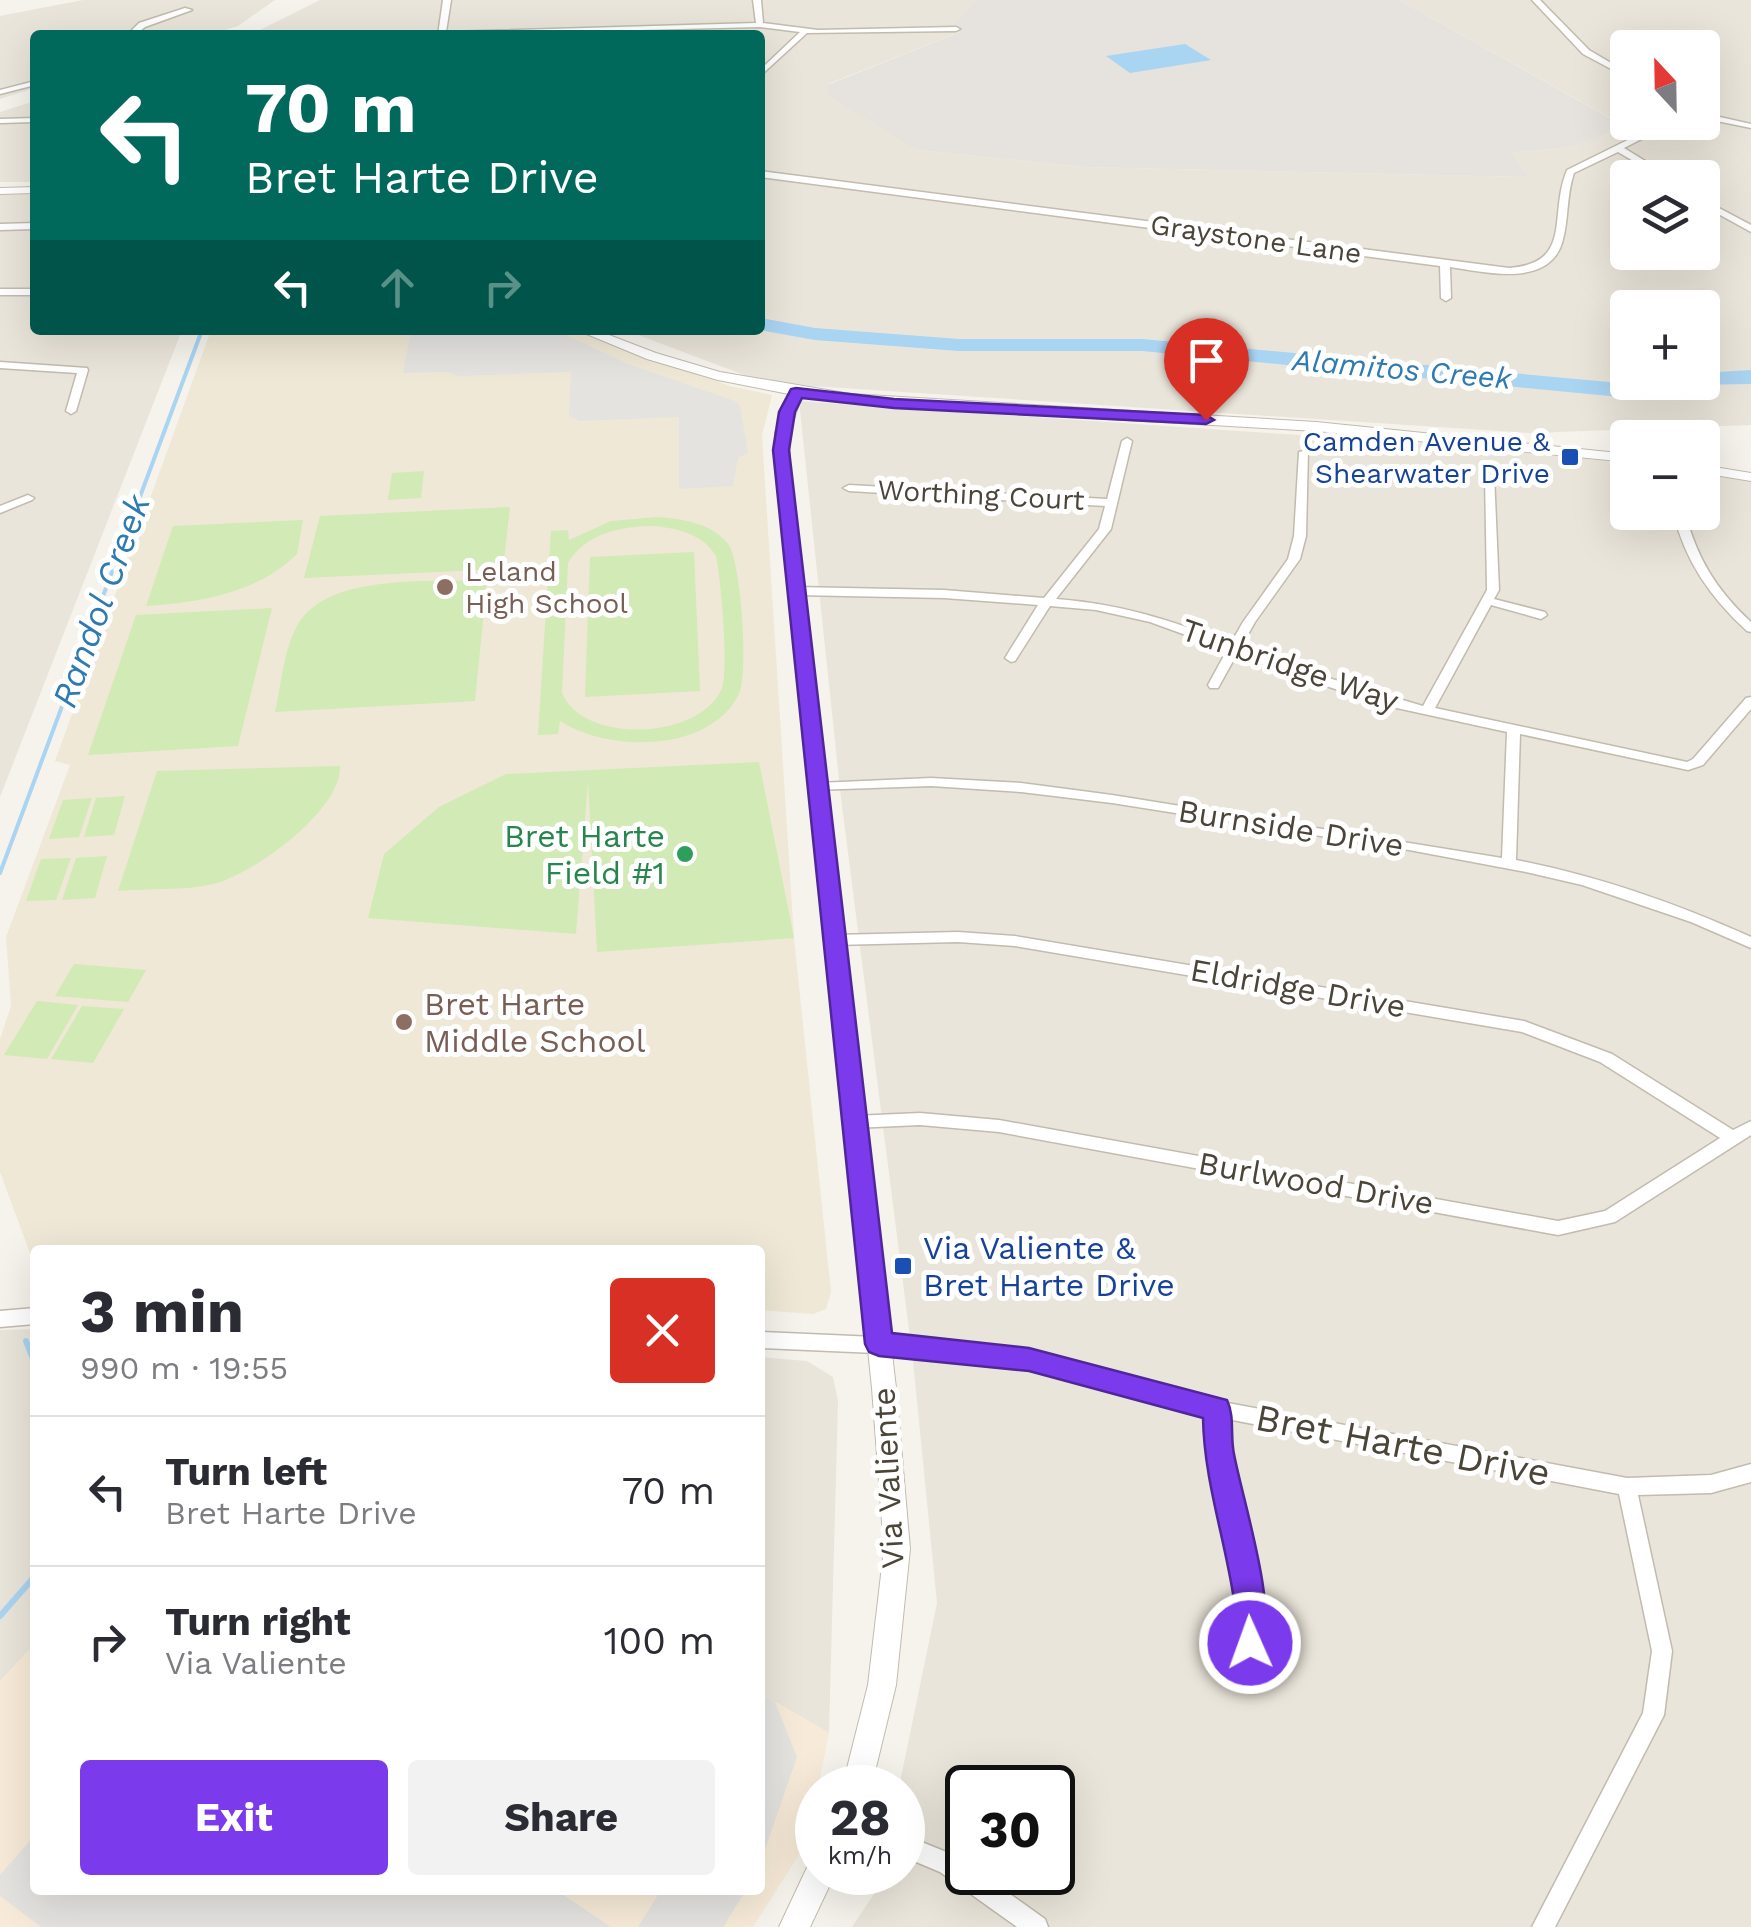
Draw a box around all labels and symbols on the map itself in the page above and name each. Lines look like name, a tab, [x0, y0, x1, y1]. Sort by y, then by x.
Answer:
north arrow	[1610, 30, 1720, 140]
street label: Graystone Lane	[1148, 208, 1364, 270]
pin	[1164, 318, 1249, 421]
water label: Alamitos Creek	[1289, 342, 1515, 396]
place label: Camden Avenue & Shearwater Drive	[1303, 425, 1551, 490]
marker: Camden Avenue & Shearwater Drive	[1559, 446, 1581, 468]
street label: Worthing Court	[877, 473, 1086, 517]
water label: Randol Creek	[43, 488, 159, 713]
place label: Leland High School	[465, 555, 628, 620]
marker: Leland High School	[434, 576, 456, 598]
street label: Tunbridge Way	[1176, 610, 1404, 720]
street label: Burnside Drive	[1175, 791, 1407, 865]
place label: Bret Harte Field #1	[504, 817, 665, 892]
marker: Bret Harte Field #1	[674, 843, 696, 865]
street label: Eldridge Drive	[1187, 950, 1409, 1026]
place label: Bret Harte Middle School	[424, 985, 646, 1060]
marker: Bret Harte Middle School	[393, 1011, 415, 1033]
street label: Burlwood Drive	[1195, 1144, 1437, 1222]
place label: Via Valiente & Bret Harte Drive	[923, 1229, 1175, 1304]
marker: Via Valiente & Bret Harte Drive	[892, 1255, 914, 1277]
street label: Via Valiente	[864, 1386, 912, 1570]
street label: Bret Harte Drive	[1252, 1395, 1554, 1495]
position arrow	[1198, 1591, 1302, 1695]
speed limit sign: 30	[945, 1765, 1075, 1895]

